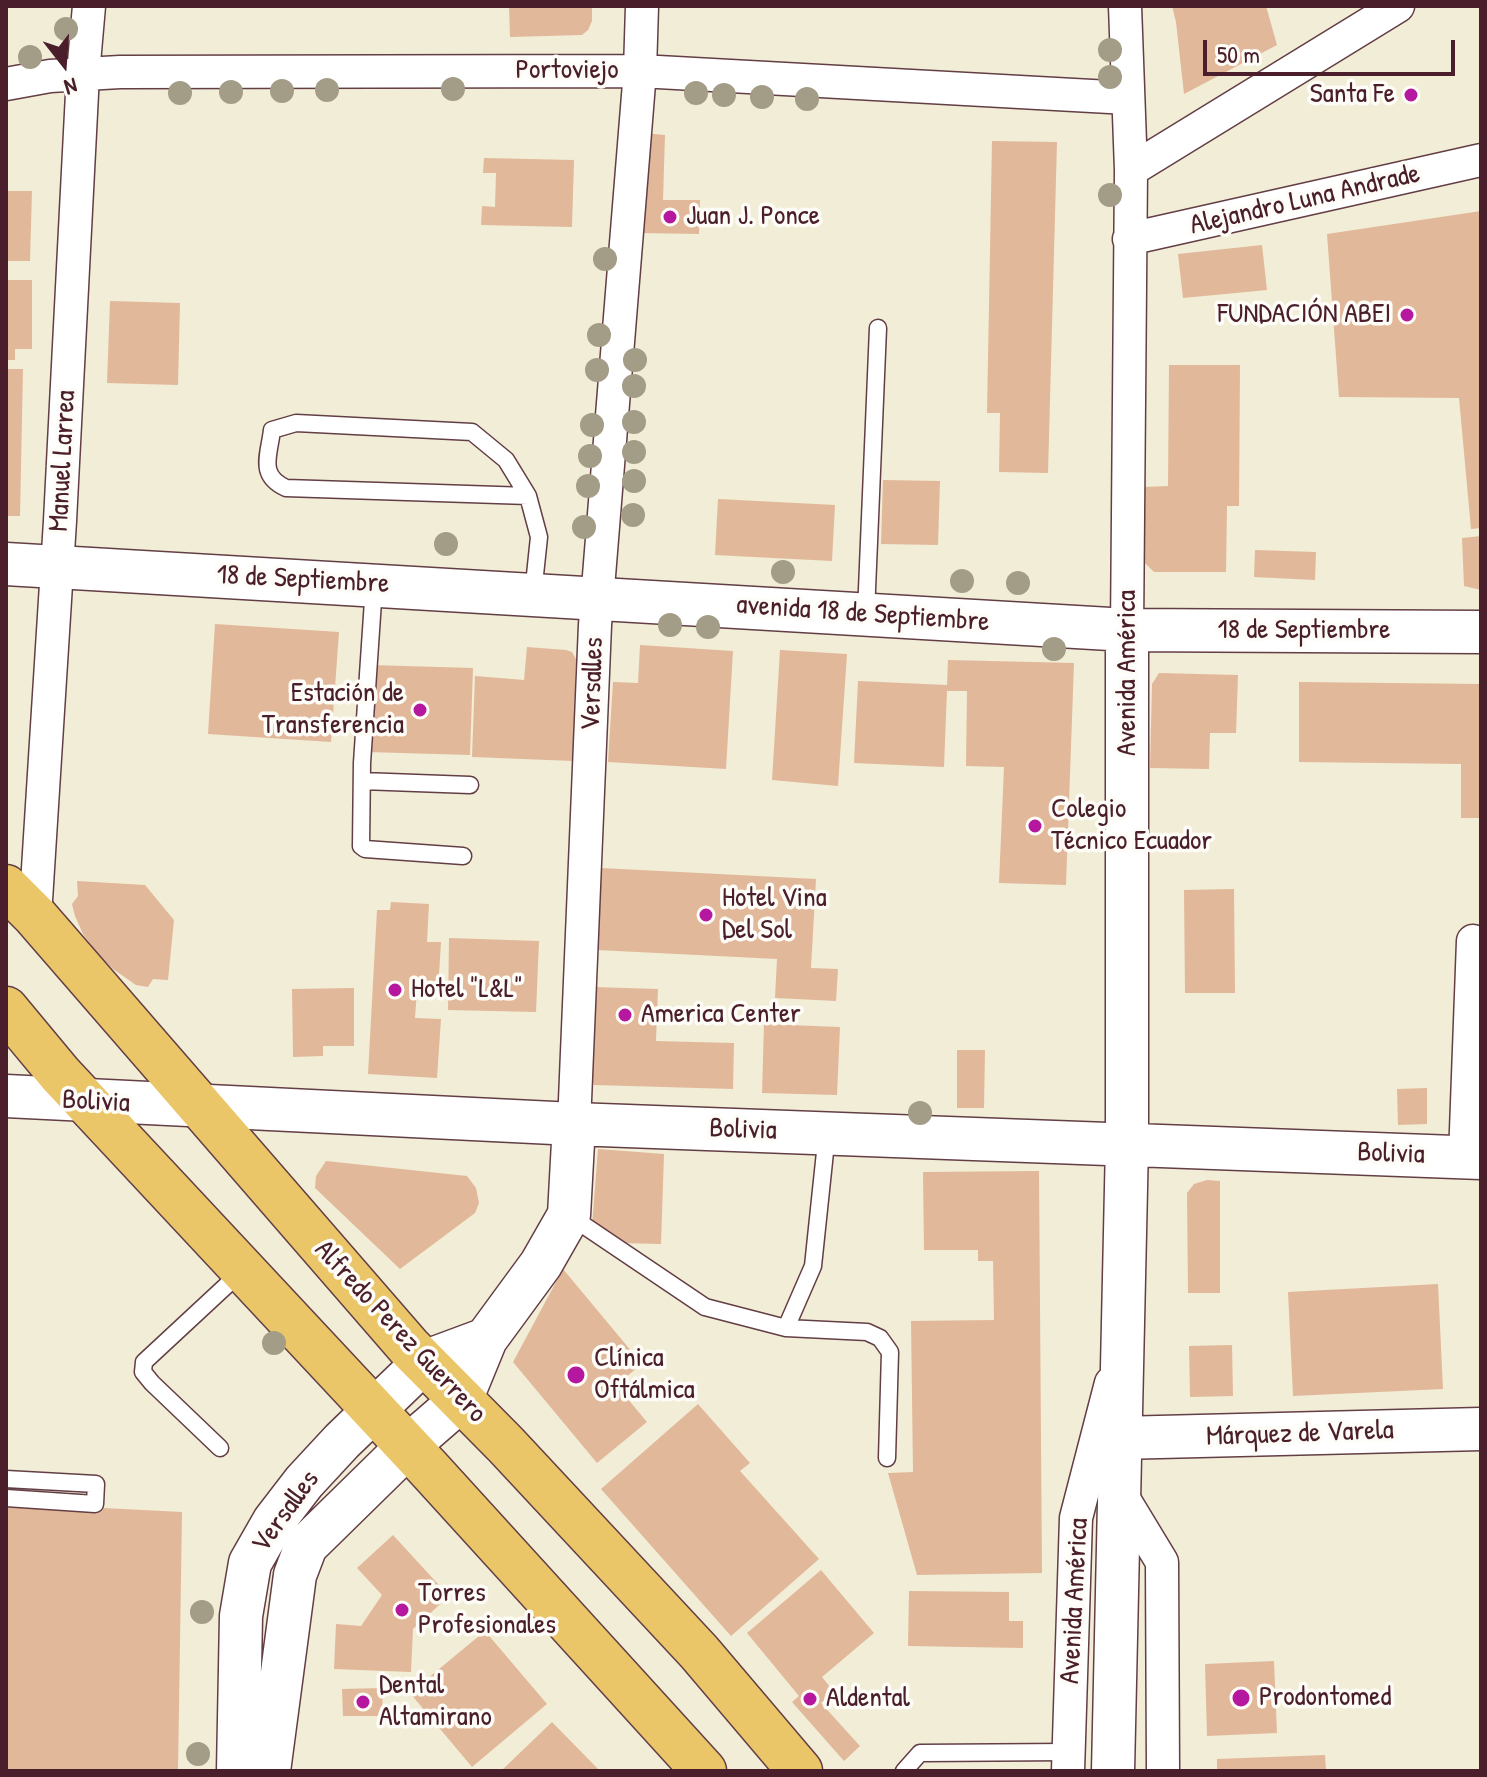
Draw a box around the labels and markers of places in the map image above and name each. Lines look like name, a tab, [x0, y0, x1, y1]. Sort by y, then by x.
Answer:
place label: Santa Fe	[1310, 78, 1395, 112]
marker: Santa Fe	[1402, 86, 1420, 104]
place label: Juan J. Ponce	[686, 200, 820, 234]
marker: Juan J. Ponce	[661, 208, 679, 226]
place label: FUNDACIÓN ABEI	[1218, 298, 1391, 332]
marker: FUNDACIÓN ABEI	[1398, 306, 1416, 324]
place label: Estación de Transferencia	[262, 677, 404, 743]
marker: Estación de Transferencia	[411, 701, 429, 719]
place label: Colegio Técnico Ecuador	[1051, 793, 1212, 859]
marker: Colegio Técnico Ecuador	[1026, 817, 1044, 835]
place label: Hotel Vina Del Sol	[722, 882, 827, 948]
marker: Hotel Vina Del Sol	[697, 906, 715, 924]
place label: Hotel "L&L"	[411, 973, 523, 1007]
marker: Hotel "L&L"	[386, 981, 404, 999]
place label: America Center	[641, 998, 801, 1032]
marker: America Center	[616, 1006, 634, 1024]
place label: Clínica Oftálmica	[594, 1342, 695, 1408]
marker: Clínica Oftálmica	[565, 1364, 587, 1386]
place label: Torres Profesionales	[418, 1577, 556, 1643]
marker: Torres Profesionales	[393, 1601, 411, 1619]
place label: Dental Altamirano	[379, 1669, 492, 1735]
place label: Prodontomed	[1259, 1681, 1391, 1715]
place label: Aldental	[826, 1682, 910, 1716]
marker: Prodontomed	[1230, 1687, 1252, 1709]
marker: Aldental	[801, 1690, 819, 1708]
marker: Dental Altamirano	[354, 1693, 372, 1711]

